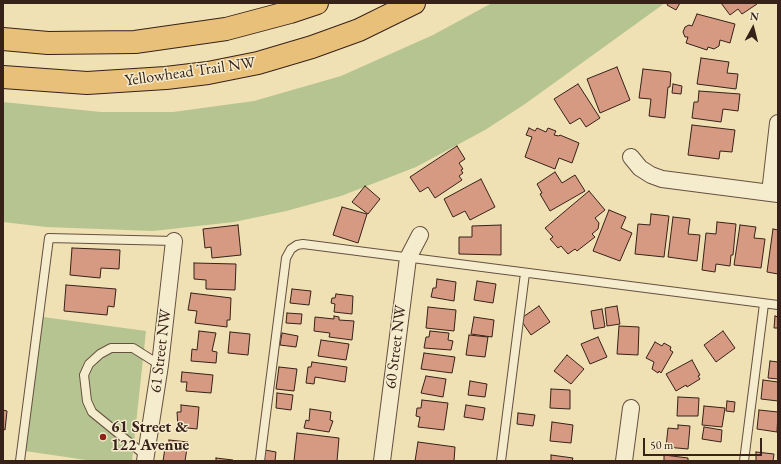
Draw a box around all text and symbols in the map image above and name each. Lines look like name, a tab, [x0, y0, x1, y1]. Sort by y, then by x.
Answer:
north arrow	[733, 8, 773, 48]
text: N	[749, 9, 760, 24]
street label: Yellowhead Trail NW	[124, 53, 256, 91]
street label: 60 Street NW	[381, 304, 411, 390]
street label: 61 Street NW	[146, 308, 176, 394]
place label: 61 Street & 122 Avenue	[111, 418, 189, 456]
scale bar	[645, 430, 764, 456]
marker: 61 Street & 122 Avenue	[98, 432, 108, 442]
text: 50 m	[650, 437, 673, 453]

